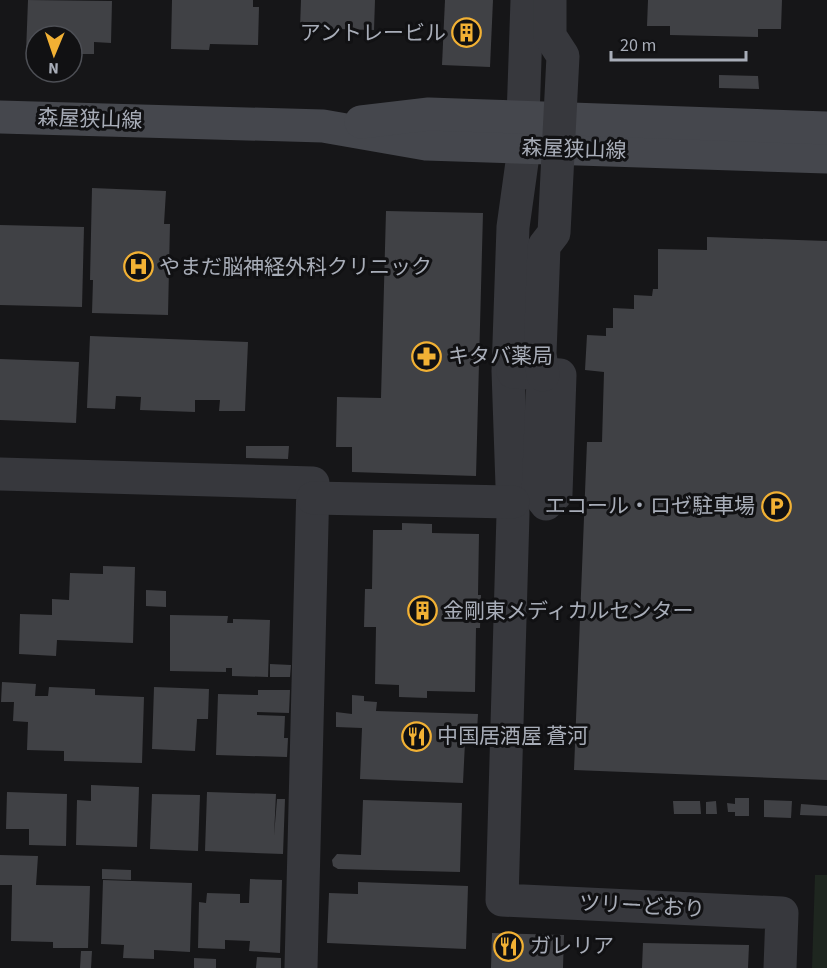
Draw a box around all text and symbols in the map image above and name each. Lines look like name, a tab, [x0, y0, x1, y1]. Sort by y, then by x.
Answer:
building icon: アントレービル	[451, 17, 483, 49]
place label: アントレービル	[300, 18, 446, 48]
north arrow	[24, 24, 84, 84]
scale bar	[611, 24, 746, 62]
text: 20 m	[620, 33, 656, 58]
text: N	[48, 57, 59, 79]
street label: 森屋狭山線	[37, 102, 143, 136]
street label: 森屋狭山線	[521, 132, 627, 166]
hospital icon: やまだ脳神経外科クリニック	[122, 251, 154, 283]
place label: やまだ脳神経外科クリニック	[159, 252, 432, 282]
pharmacy icon: キタバ薬局	[411, 340, 443, 372]
place label: キタバ薬局	[448, 341, 553, 371]
parking icon: エコール・ロゼ駐車場	[760, 490, 792, 522]
place label: エコール・ロゼ駐車場	[545, 491, 755, 521]
building icon: 金剛東メディカルセンター	[406, 595, 438, 627]
place label: 金剛東メディカルセンター	[443, 596, 694, 626]
restaurant icon: 中国居酒屋 蒼河	[400, 720, 432, 752]
place label: 中国居酒屋 蒼河	[437, 721, 588, 751]
street label: ツリーどおり	[578, 888, 706, 924]
restaurant icon: ガレリア	[493, 930, 525, 962]
place label: ガレリア	[530, 931, 614, 961]

